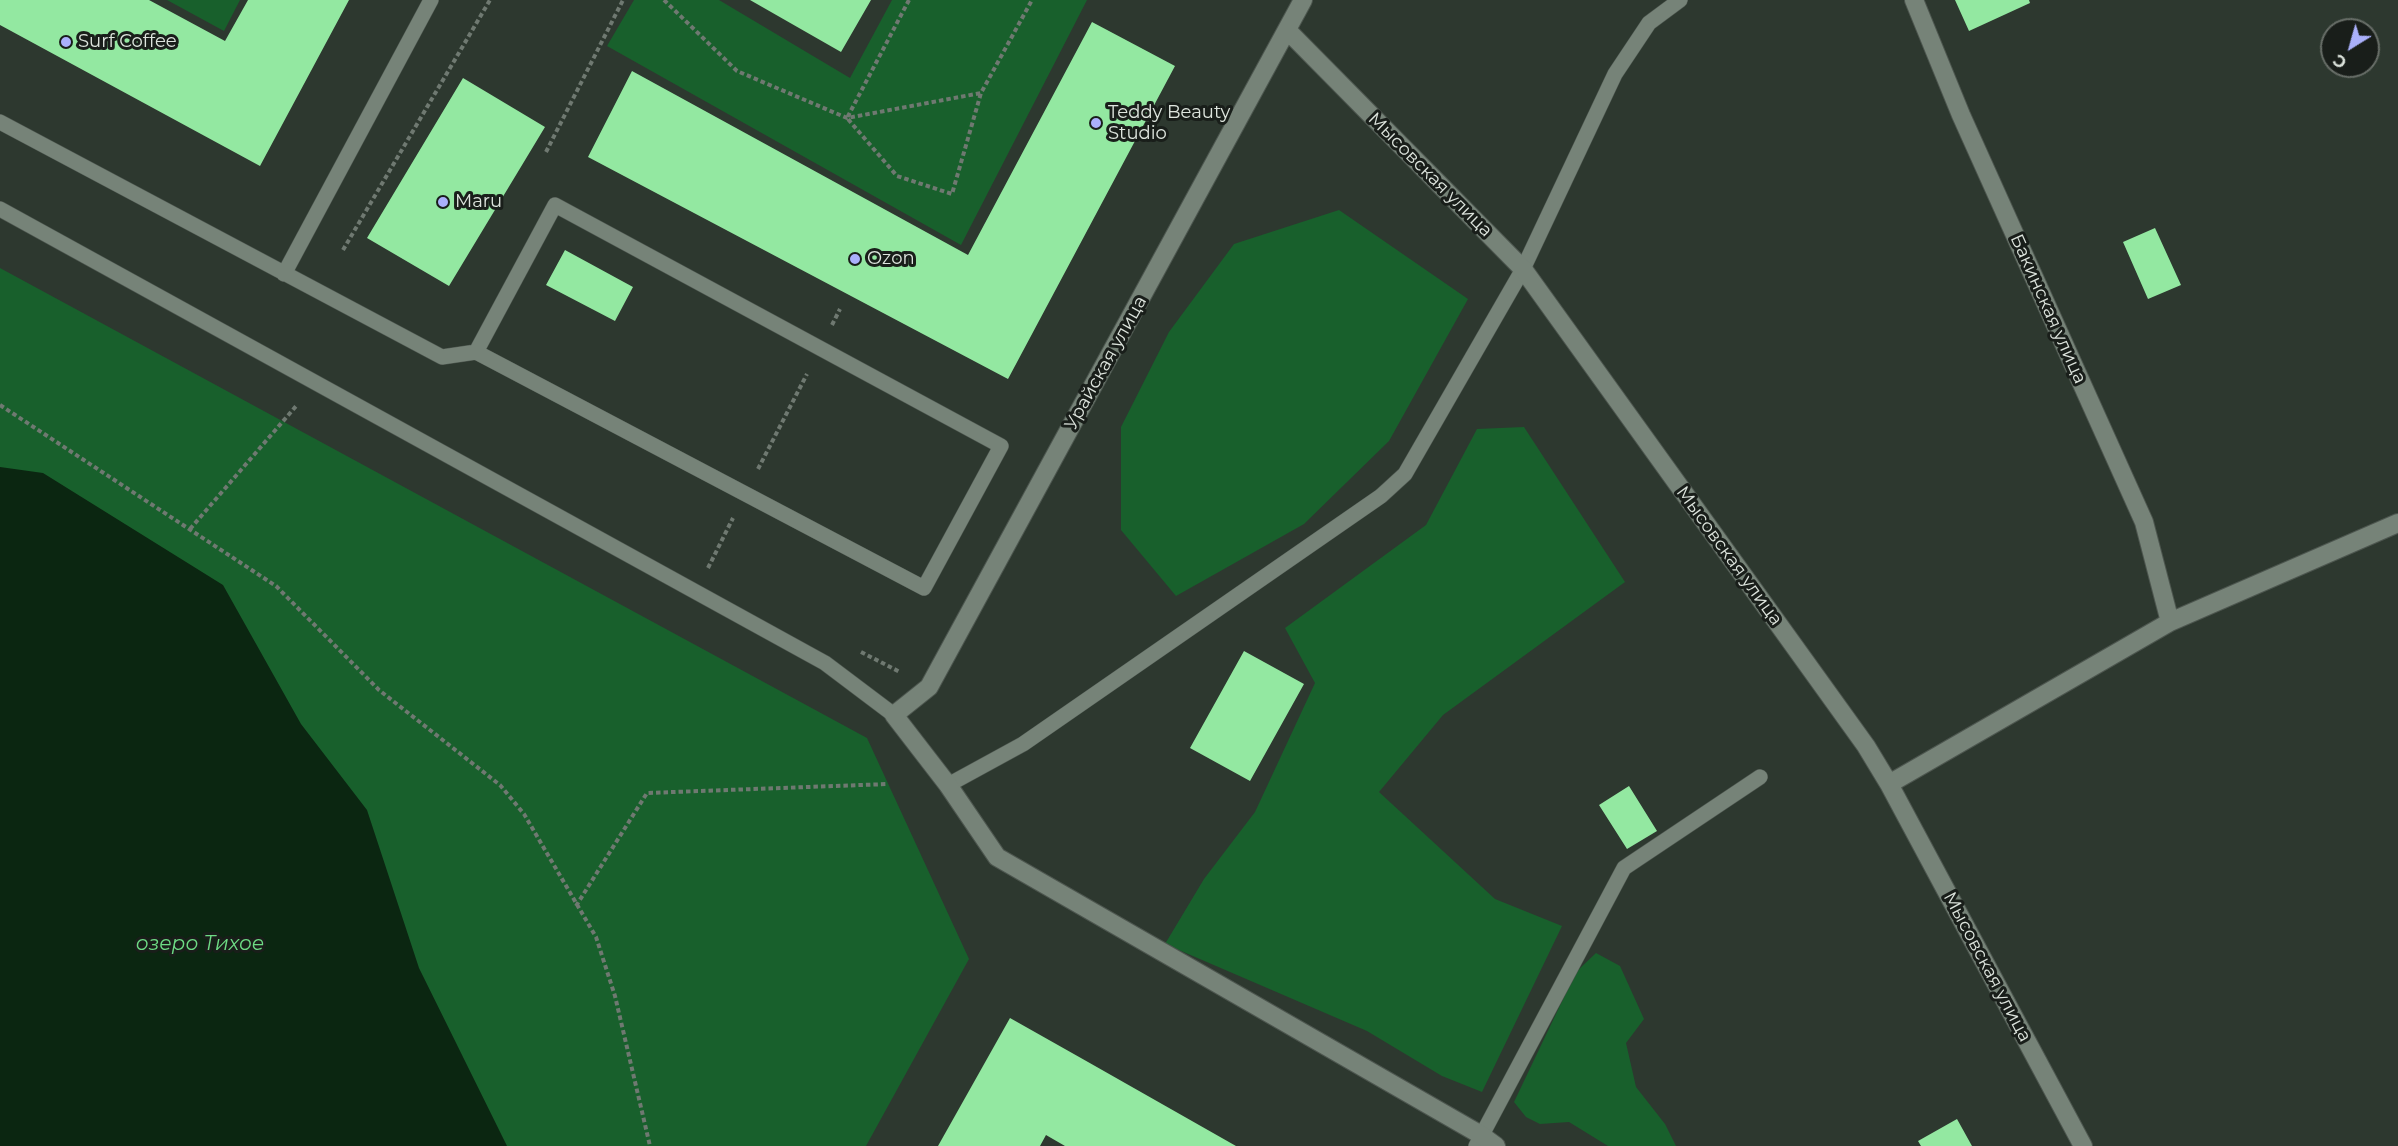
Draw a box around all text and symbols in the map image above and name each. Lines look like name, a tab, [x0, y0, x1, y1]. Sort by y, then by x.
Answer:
north arrow	[2320, 18, 2380, 78]
place label: Surf Coffee	[78, 31, 177, 53]
marker: Surf Coffee	[59, 35, 73, 49]
text: С	[2330, 50, 2350, 72]
place label: Teddy Beauty Studio	[1108, 102, 1230, 144]
street label: Мысовская улица	[1363, 108, 1497, 242]
marker: Teddy Beauty Studio	[1089, 116, 1103, 130]
place label: Maru	[455, 191, 502, 213]
marker: Maru	[436, 195, 450, 209]
street label: Бакинская улица	[2005, 231, 2091, 387]
place label: Ozon	[867, 248, 915, 270]
marker: Ozon	[848, 252, 862, 266]
street label: Урайская улица	[1060, 292, 1152, 434]
street label: Мысовская улица	[1671, 482, 1787, 630]
street label: Мысовская улица	[1938, 888, 2036, 1046]
water label: озеро Тихое	[136, 932, 264, 956]

